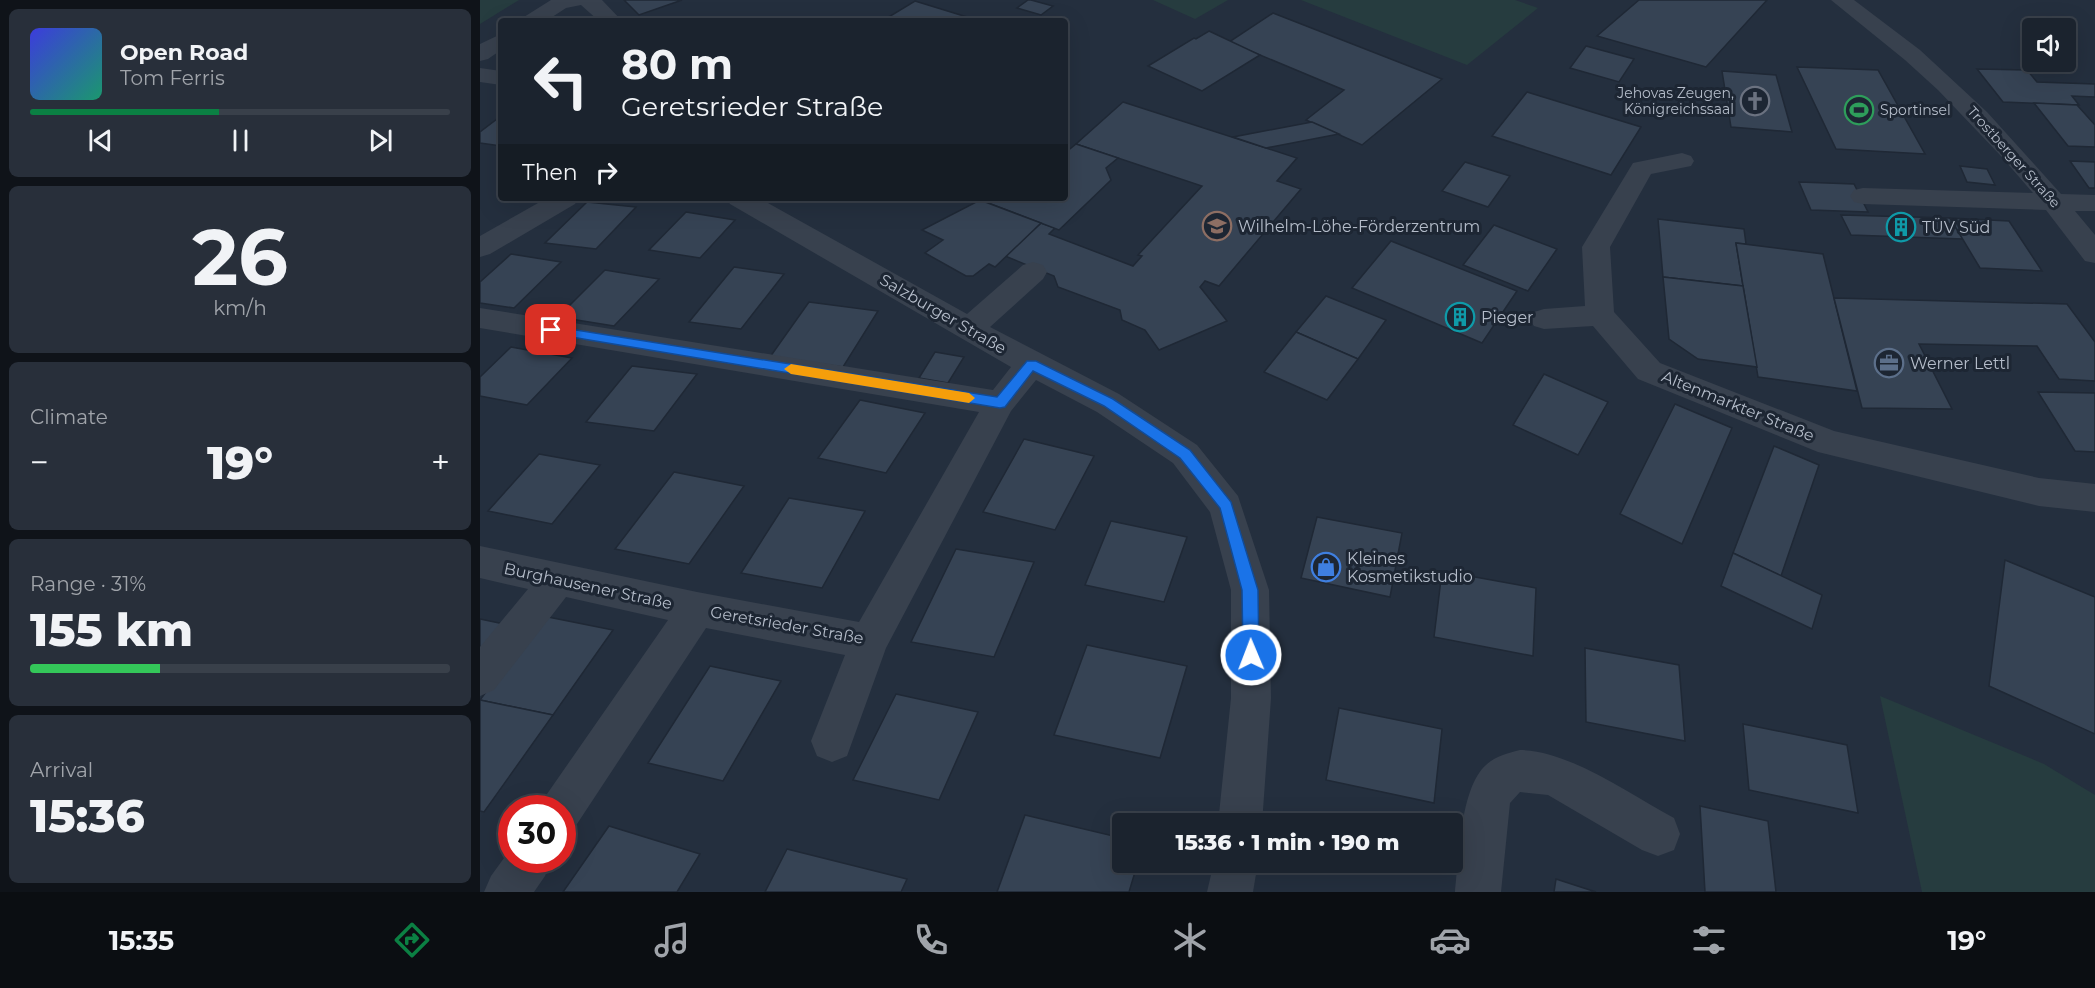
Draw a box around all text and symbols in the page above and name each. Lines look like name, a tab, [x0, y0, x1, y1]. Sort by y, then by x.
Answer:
map controls	[2022, 18, 2076, 72]
button: sound	[2022, 18, 2076, 72]
text: 80 m	[621, 38, 733, 90]
text: Open Road	[120, 39, 248, 66]
icon: left	[522, 42, 600, 120]
text: Tom Ferris	[120, 66, 225, 90]
place label: Jehovas Zeugen, Königreichssaal	[1616, 84, 1734, 118]
church icon: Jehovas Zeugen, Königreichssaal	[1739, 85, 1771, 117]
text: Geretsrieder Straße	[621, 90, 883, 123]
sports icon: Sportinsel	[1843, 94, 1875, 126]
place label: Sportinsel	[1880, 101, 1951, 119]
street label: Trostberger Straße	[1964, 102, 2064, 212]
icon: previous	[84, 124, 117, 157]
icon: pause	[224, 124, 257, 157]
icon: next	[364, 124, 397, 157]
icon: right	[590, 156, 623, 189]
text: Then	[522, 159, 578, 186]
text: 26	[192, 209, 288, 305]
school or university icon: Wilhelm-Löhe-Förderzentrum	[1201, 210, 1233, 242]
building icon: TÜV Süd	[1885, 211, 1917, 243]
place label: Wilhelm-Löhe-Förderzentrum	[1238, 217, 1480, 236]
place label: TÜV Süd	[1922, 217, 1990, 237]
street label: Salzburger Straße	[876, 270, 1010, 358]
text: km/h	[213, 296, 267, 320]
building icon: Pieger	[1444, 301, 1476, 333]
pin	[525, 304, 576, 355]
place label: Pieger	[1481, 308, 1534, 327]
icon: arrive	[534, 313, 567, 346]
office icon: Werner Lettl	[1873, 347, 1905, 379]
place label: Werner Lettl	[1910, 354, 2010, 373]
street label: Altenmarkter Straße	[1659, 367, 1817, 445]
text: Climate	[30, 405, 108, 429]
text: 19°	[207, 435, 273, 490]
text: −	[30, 442, 49, 482]
text: +	[431, 442, 450, 482]
place label: Kleines Kosmetikstudio	[1347, 549, 1473, 586]
shop icon: Kleines Kosmetikstudio	[1310, 551, 1342, 583]
street label: Burghausener Straße	[502, 559, 674, 613]
text: Range · 31%	[30, 572, 146, 596]
text: 155 km	[30, 602, 193, 657]
street label: Geretsrieder Straße	[709, 602, 865, 648]
position arrow	[1219, 623, 1283, 687]
text: Arrival	[30, 758, 93, 782]
text: 15:36	[30, 788, 145, 843]
speed limit sign: 30	[498, 795, 576, 873]
text: 15:36 · 1 min · 190 m	[1175, 829, 1400, 856]
icon: directions	[391, 919, 433, 961]
icon: music	[651, 919, 693, 961]
icon: phone	[910, 919, 952, 961]
icon: climate	[1169, 919, 1211, 961]
icon: car	[1429, 919, 1471, 961]
icon: filters	[1688, 919, 1730, 961]
text: 15:35	[109, 924, 174, 957]
text: 19°	[1947, 924, 1986, 957]

